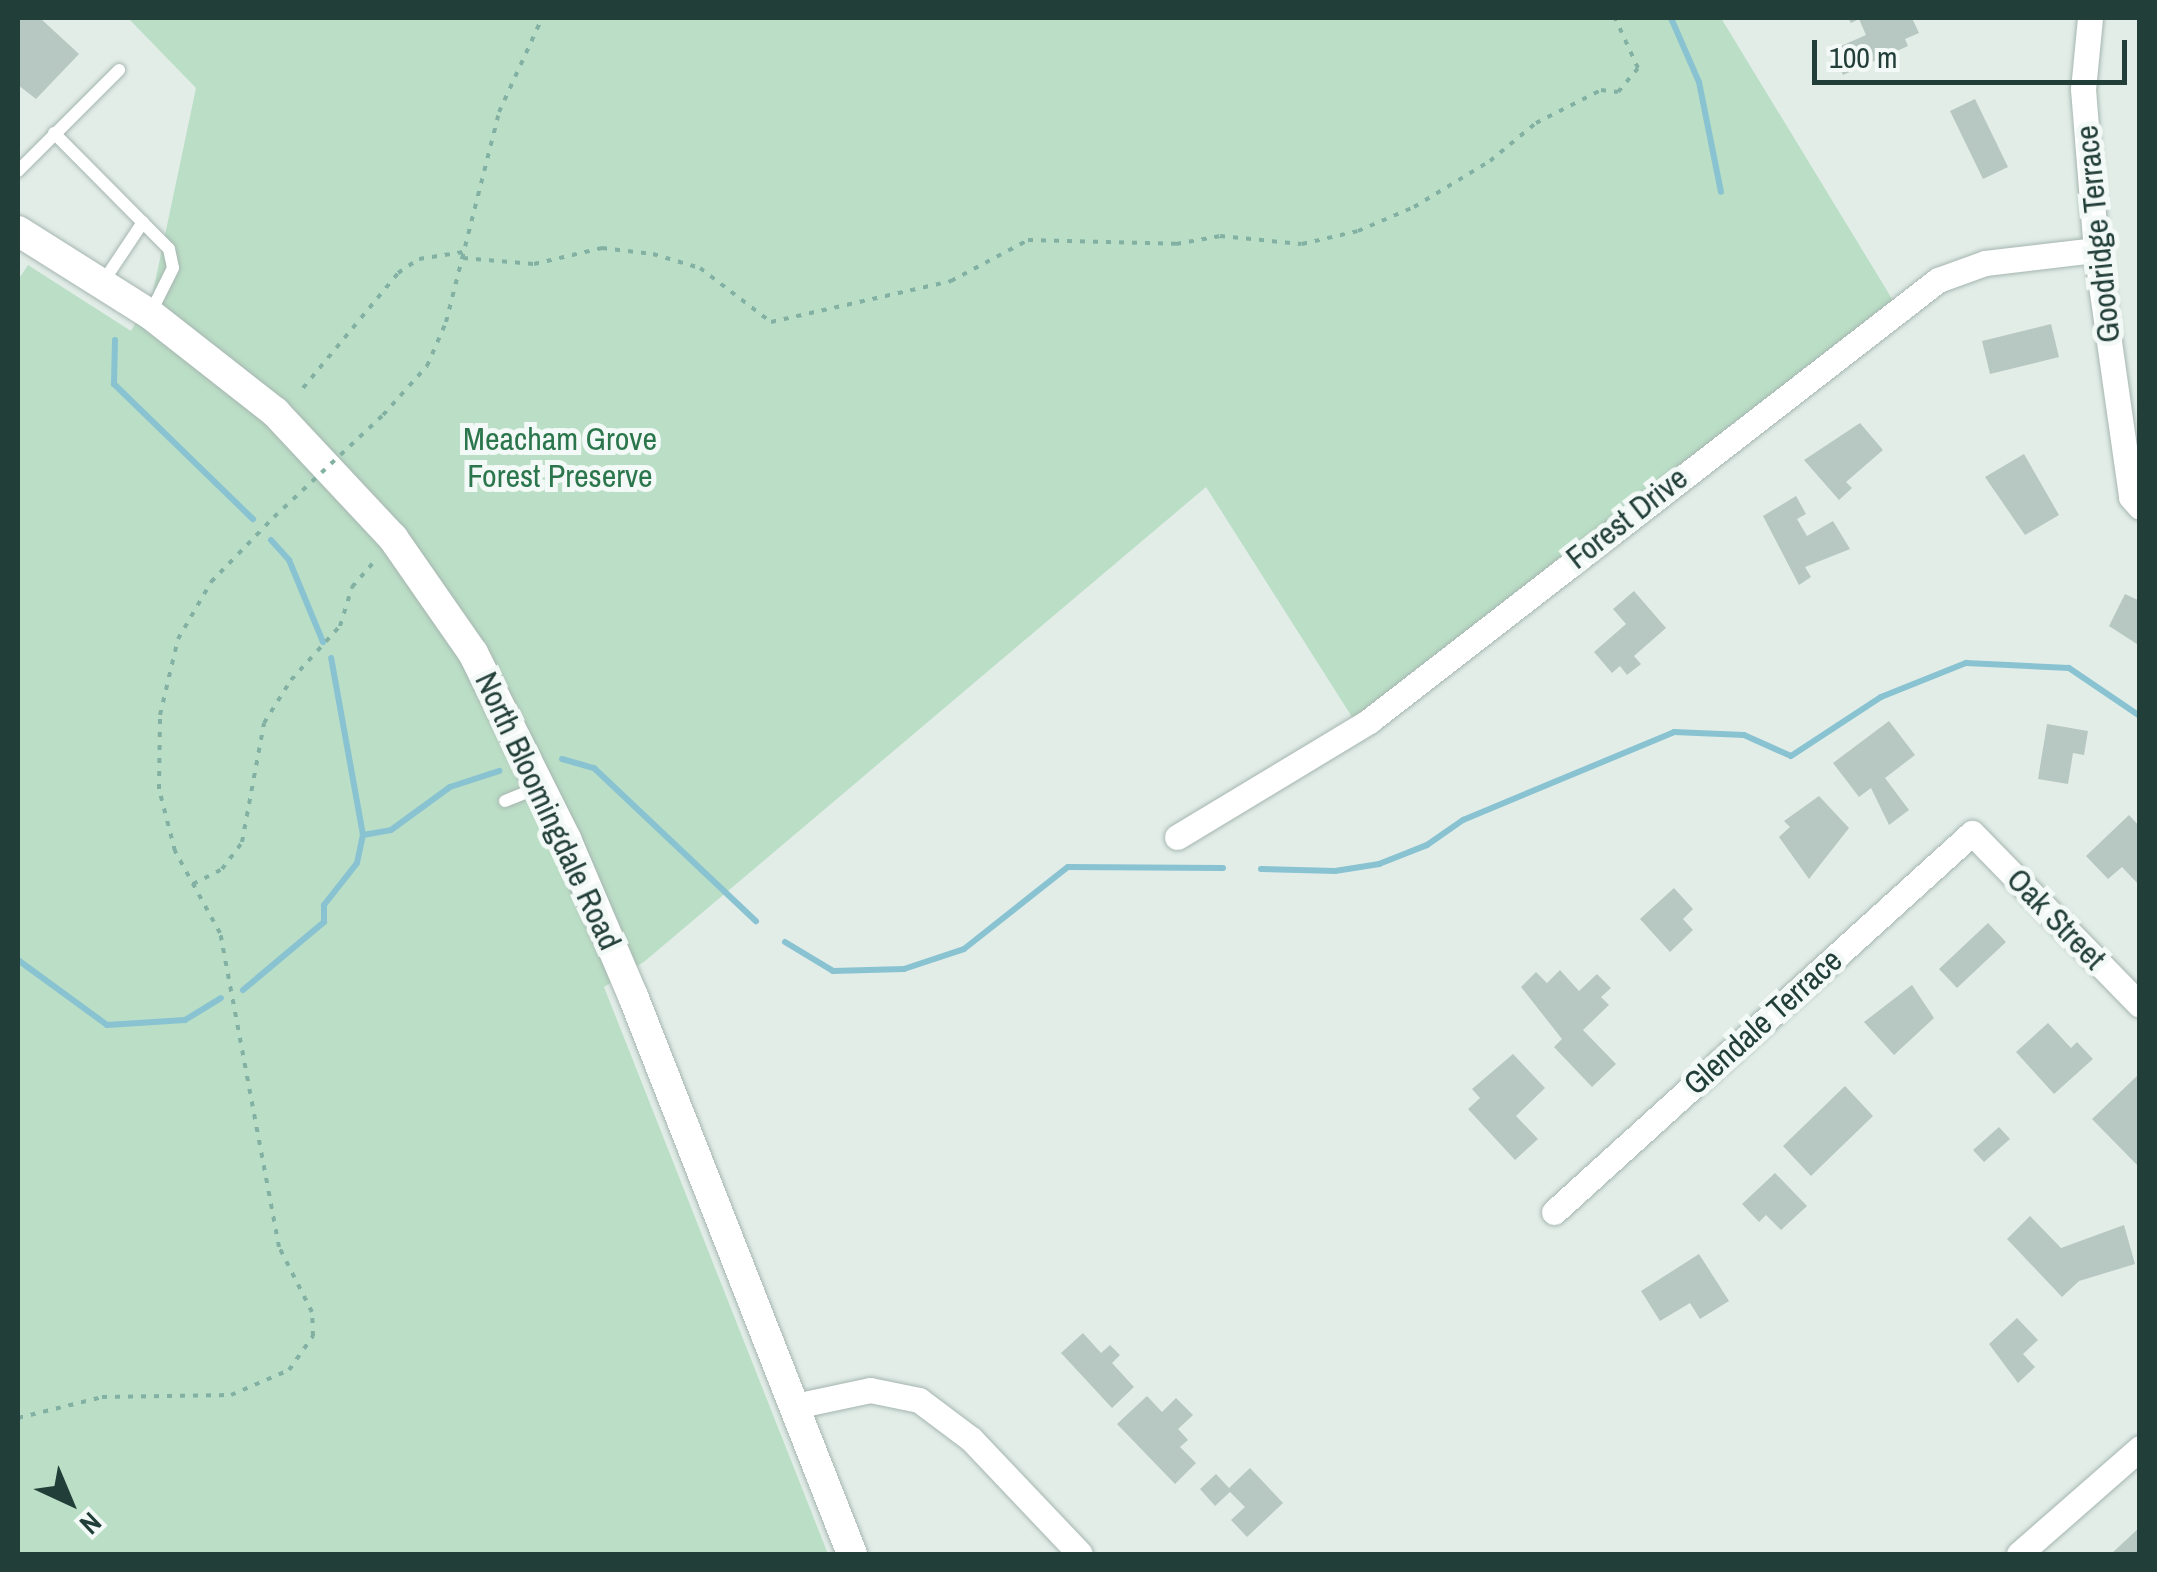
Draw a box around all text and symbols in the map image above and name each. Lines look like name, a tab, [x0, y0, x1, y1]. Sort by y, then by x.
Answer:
scale bar	[1817, 20, 2132, 82]
text: 100 m	[1829, 37, 1897, 77]
street label: Goodridge Terrace	[2067, 123, 2129, 345]
park label: Meacham Grove Forest Preserve	[463, 421, 657, 496]
street label: Forest Drive	[1559, 459, 1695, 577]
street label: North Bloomingdale Road	[467, 666, 629, 956]
street label: Oak Street	[1999, 861, 2113, 977]
street label: Glendale Terrace	[1676, 941, 1850, 1103]
north arrow	[20, 1452, 120, 1552]
text: N	[72, 1504, 110, 1543]

